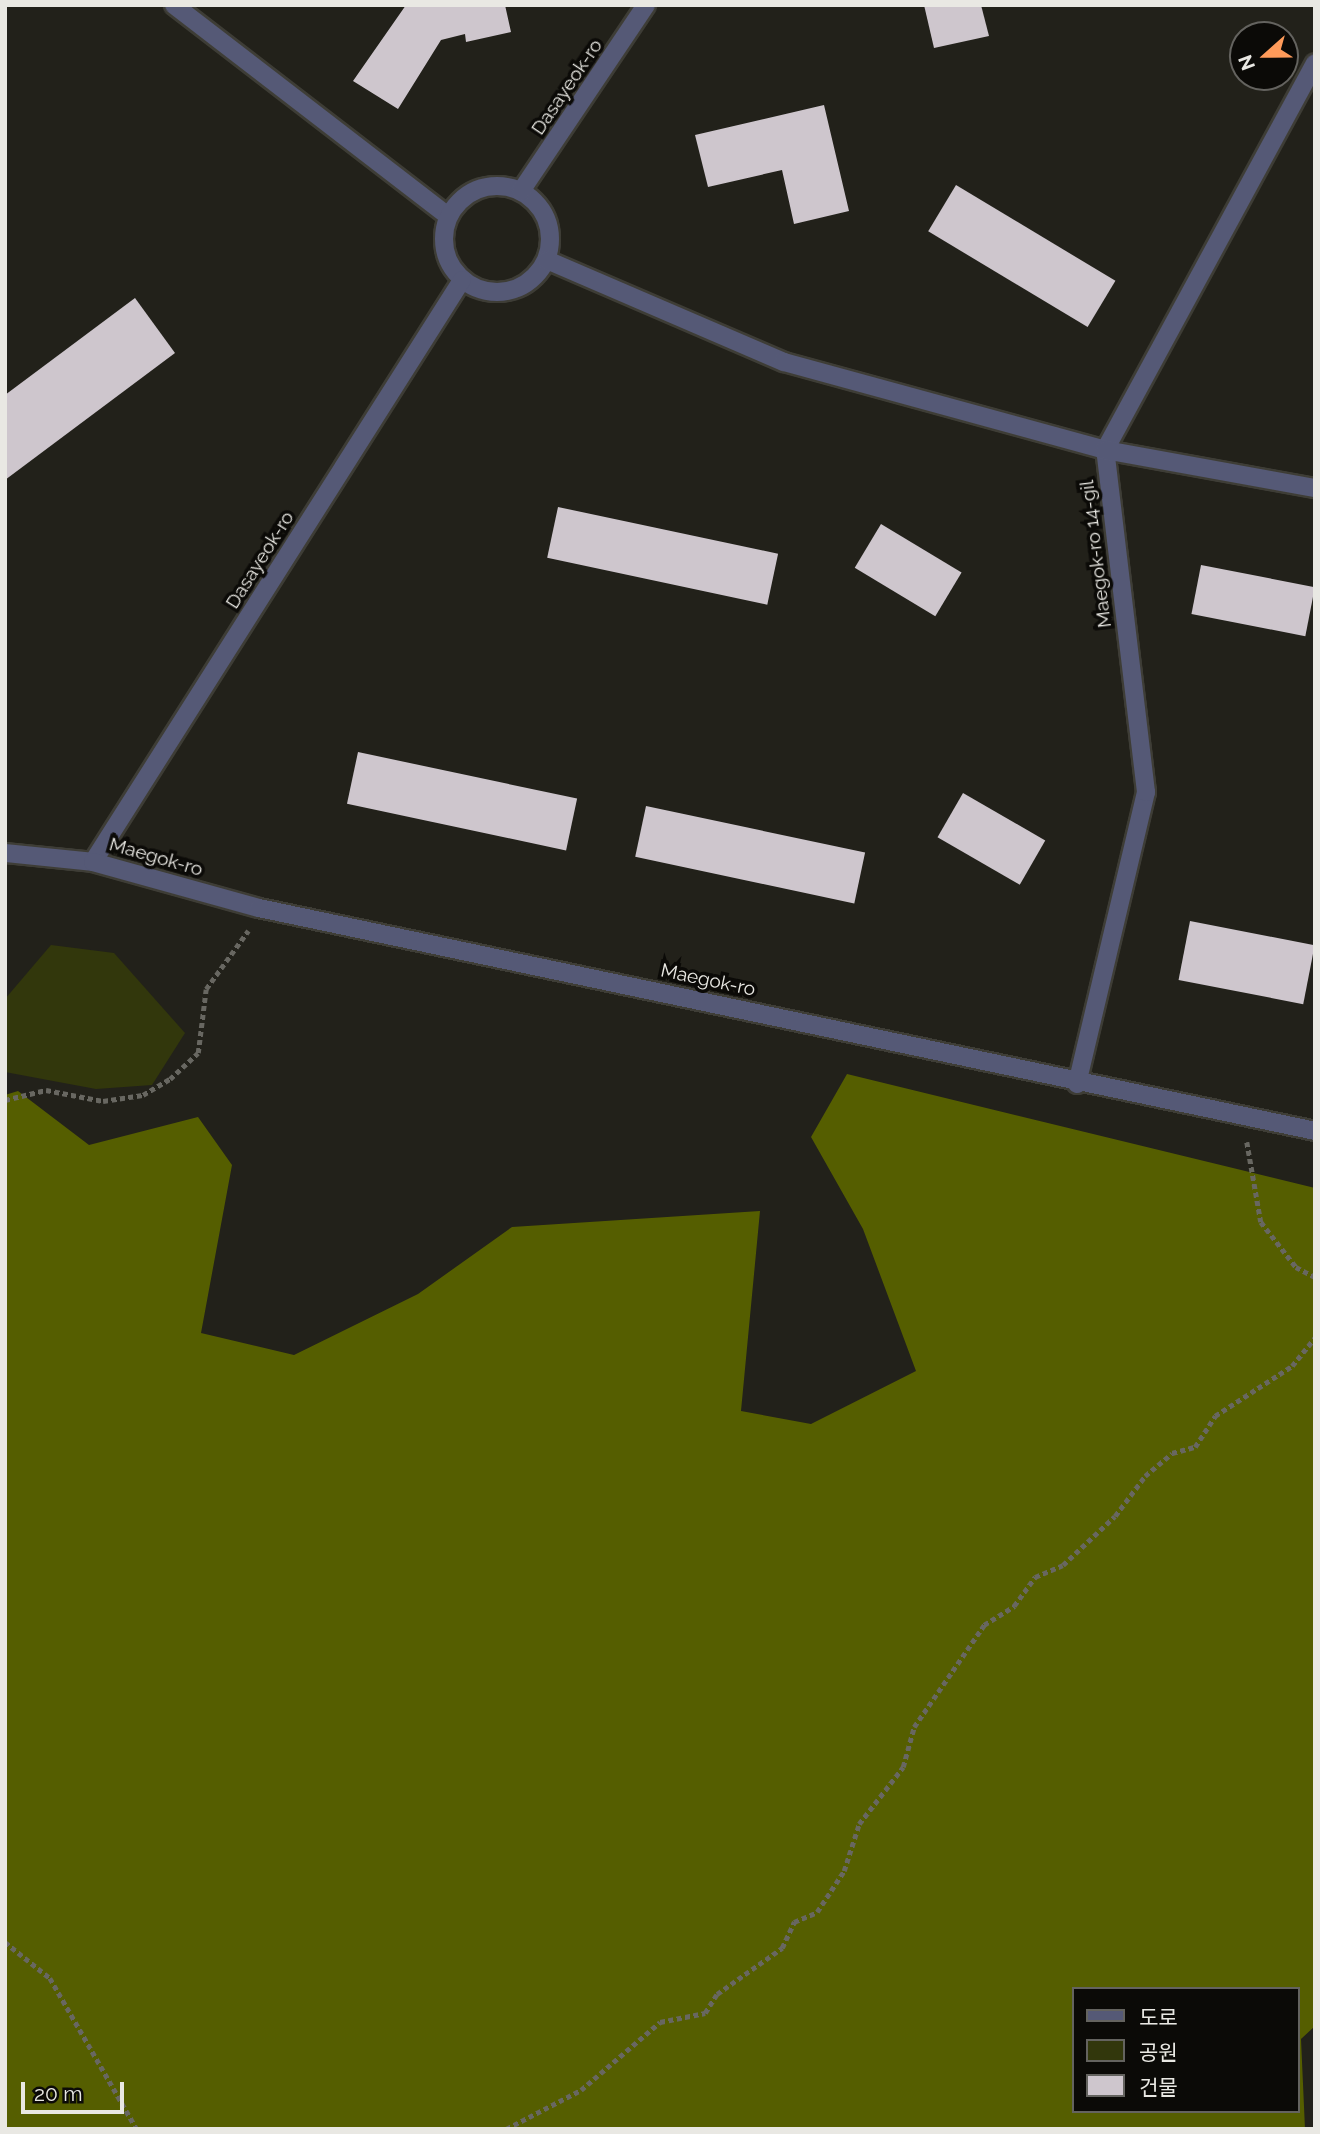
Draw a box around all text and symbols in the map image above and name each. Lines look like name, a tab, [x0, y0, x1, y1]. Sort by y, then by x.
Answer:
north arrow	[1229, 21, 1299, 91]
street label: Dasayeok-ro	[527, 35, 607, 139]
text: N	[1233, 52, 1259, 74]
street label: Maegok-ro 14-gil	[1076, 479, 1116, 629]
street label: Dasayeok-ro	[221, 507, 299, 613]
street label: Maegok-ro	[107, 833, 205, 881]
street label: Maegok-ro	[659, 959, 757, 1001]
legend	[1072, 1987, 1299, 2113]
text: 도로	[1139, 2005, 1178, 2030]
text: 공원	[1139, 2040, 1178, 2065]
scale bar	[24, 2068, 128, 2112]
text: 건물	[1139, 2075, 1178, 2100]
text: 20 m	[34, 2081, 82, 2106]

